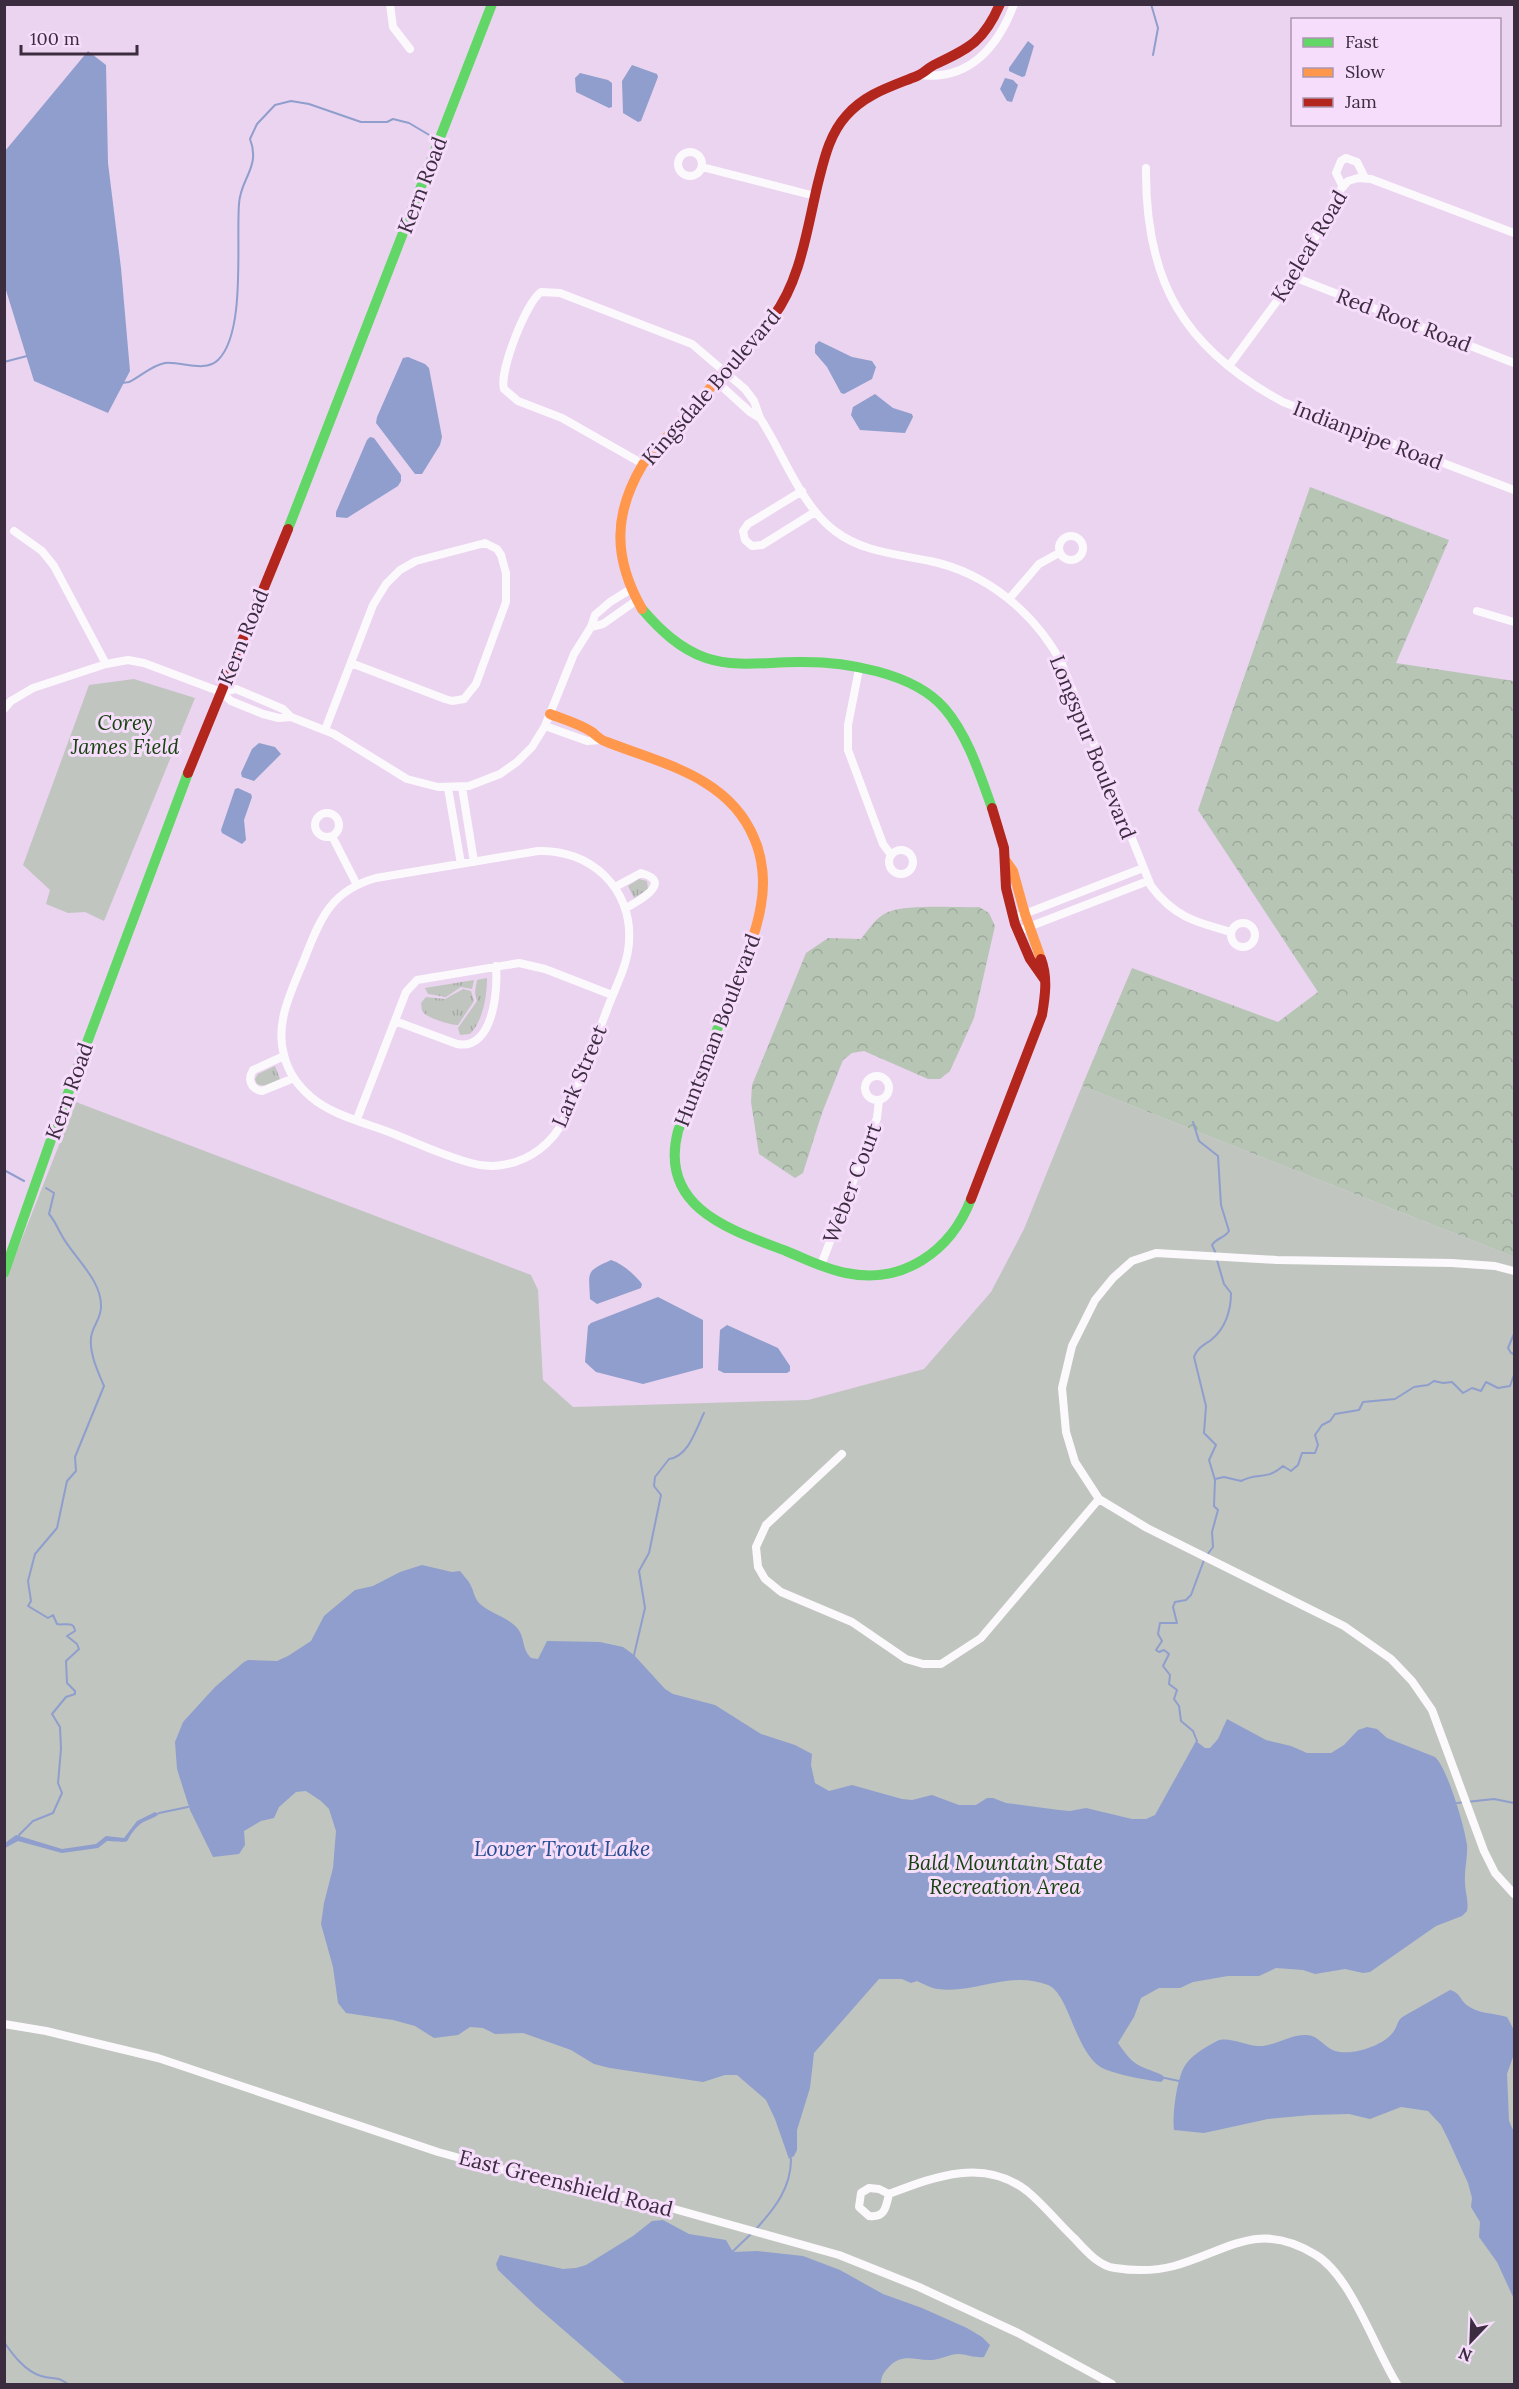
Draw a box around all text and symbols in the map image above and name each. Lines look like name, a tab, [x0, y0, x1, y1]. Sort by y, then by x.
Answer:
scale bar	[21, 18, 136, 56]
legend	[1291, 18, 1501, 126]
text: 100 m	[30, 27, 80, 50]
text: Fast	[1345, 30, 1379, 53]
text: Slow	[1345, 60, 1385, 83]
text: Jam	[1344, 90, 1377, 113]
street label: Kern Road	[391, 133, 453, 237]
street label: Kaeleaf Road	[1265, 185, 1353, 307]
street label: Red Root Road	[1333, 282, 1475, 358]
street label: Kingsdale Boulevard	[636, 303, 786, 471]
street label: Indianpipe Road	[1289, 394, 1447, 476]
street label: Kern Road	[211, 585, 275, 689]
street label: Longspur Boulevard	[1044, 651, 1142, 843]
park label: Corey James Field	[70, 709, 179, 760]
street label: Huntsman Boulevard	[668, 930, 766, 1130]
street label: Lark Street	[545, 1020, 613, 1131]
street label: Kern Road	[39, 1039, 99, 1143]
street label: Weber Court	[817, 1118, 888, 1247]
water label: Lower Trout Lake	[474, 1834, 650, 1862]
park label: Bald Mountain State Recreation Area	[907, 1849, 1103, 1900]
street label: East Greenshield Road	[456, 2143, 676, 2223]
north arrow	[1441, 2311, 1501, 2371]
text: N	[1456, 2343, 1475, 2366]

